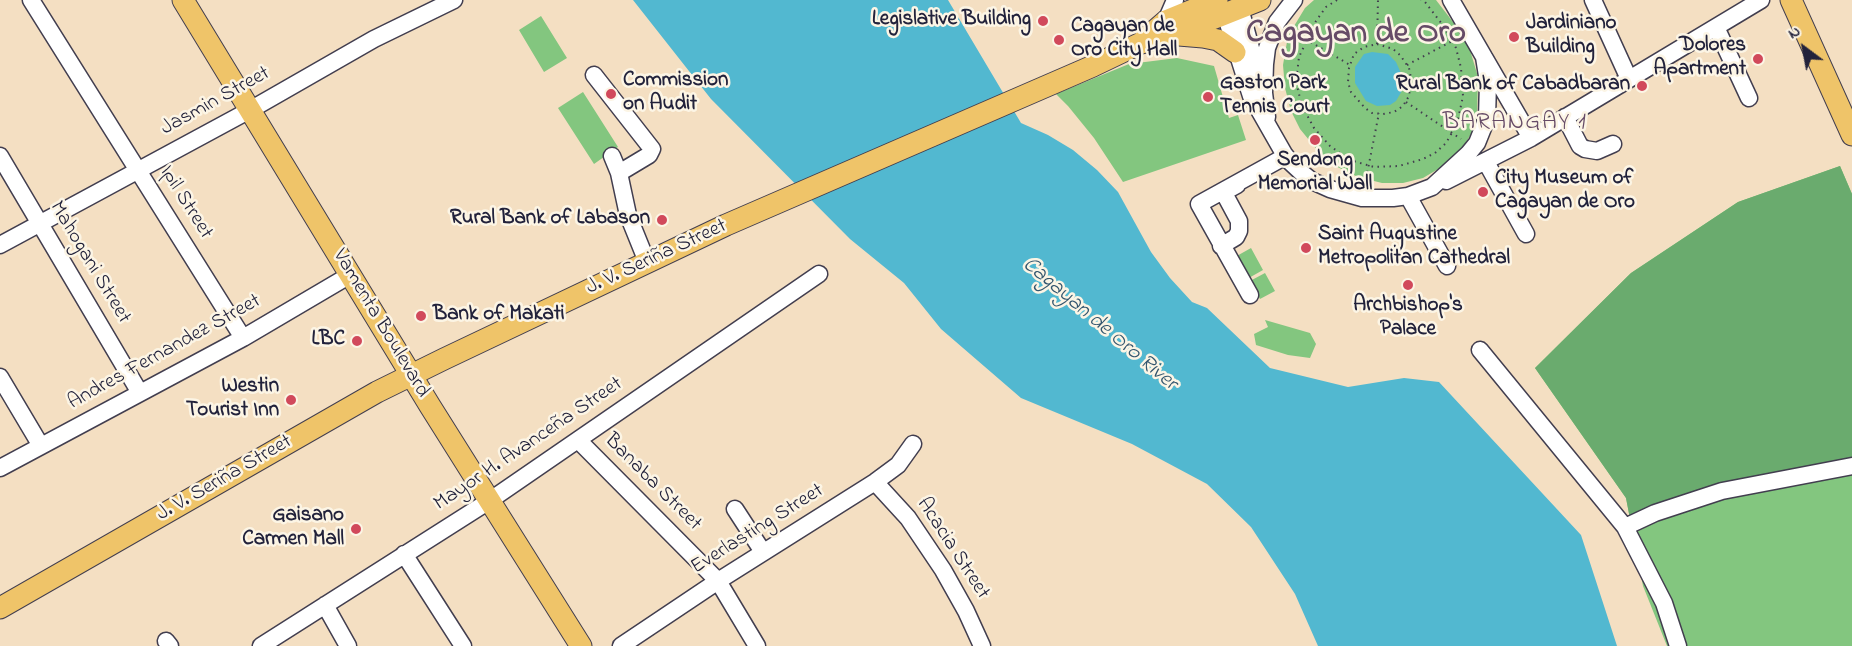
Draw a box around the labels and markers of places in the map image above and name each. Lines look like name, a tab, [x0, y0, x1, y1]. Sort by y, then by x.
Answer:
place label: Legislative Building	[872, 8, 1031, 34]
place label: Jardiniano Building	[1526, 12, 1616, 62]
marker: Legislative Building	[1036, 14, 1050, 28]
place label: Cagayan de Oro City Hall	[1071, 15, 1177, 65]
marker: Jardiniano Building	[1507, 30, 1521, 44]
marker: Cagayan de Oro City Hall	[1052, 33, 1066, 47]
place label: Dolores Apartment	[1654, 34, 1746, 84]
marker: Dolores Apartment	[1751, 52, 1765, 66]
place label: Commission on Audit	[623, 69, 728, 119]
place label: Gaston Park Tennis Court	[1220, 72, 1330, 122]
place label: Rural Bank of Cabadbaran	[1396, 73, 1630, 99]
marker: Rural Bank of Cabadbaran	[1635, 79, 1649, 93]
marker: Commission on Audit	[604, 87, 618, 101]
marker: Gaston Park Tennis Court	[1201, 90, 1215, 104]
marker: Sendong Memorial Wall	[1308, 133, 1322, 147]
place label: Sendong Memorial Wall	[1258, 149, 1372, 199]
place label: City Museum of Cagayan de Oro	[1495, 167, 1635, 217]
marker: City Museum of Cagayan de Oro	[1476, 185, 1490, 199]
place label: Rural Bank of Labason	[450, 207, 650, 233]
marker: Rural Bank of Labason	[655, 213, 669, 227]
place label: Saint Augustine Metropolitan Cathedral	[1318, 223, 1510, 273]
marker: Saint Augustine Metropolitan Cathedral	[1299, 241, 1313, 255]
marker: Archbishop's Palace	[1401, 278, 1415, 292]
place label: Archbishop's Palace	[1353, 294, 1463, 344]
place label: Bank of Makati	[433, 303, 565, 329]
marker: Bank of Makati	[414, 309, 428, 323]
place label: LBC	[312, 328, 345, 354]
marker: LBC	[350, 334, 364, 348]
place label: Westin Tourist Inn	[186, 375, 279, 425]
marker: Westin Tourist Inn	[284, 393, 298, 407]
place label: Gaisano Carmen Mall	[242, 504, 344, 554]
marker: Gaisano Carmen Mall	[349, 522, 363, 536]

